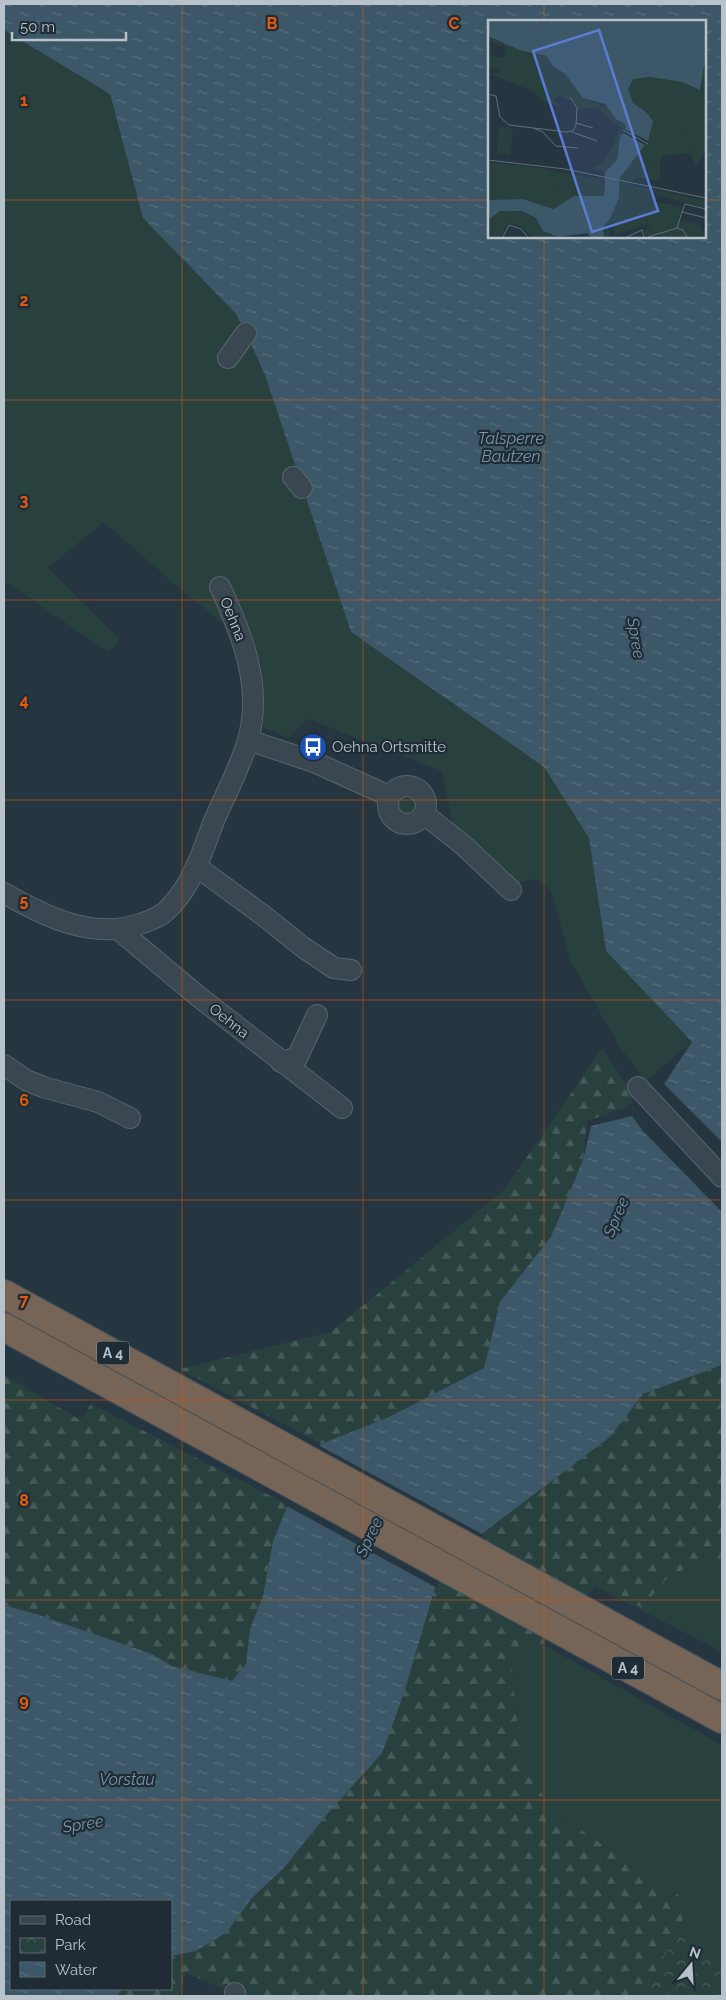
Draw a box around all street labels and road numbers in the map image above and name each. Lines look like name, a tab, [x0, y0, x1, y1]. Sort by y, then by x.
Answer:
street label: Oehna	[216, 594, 250, 644]
street label: Oehna	[205, 1000, 253, 1042]
road number: A 4	[97, 1342, 129, 1365]
road number: A 4	[612, 1656, 644, 1680]

